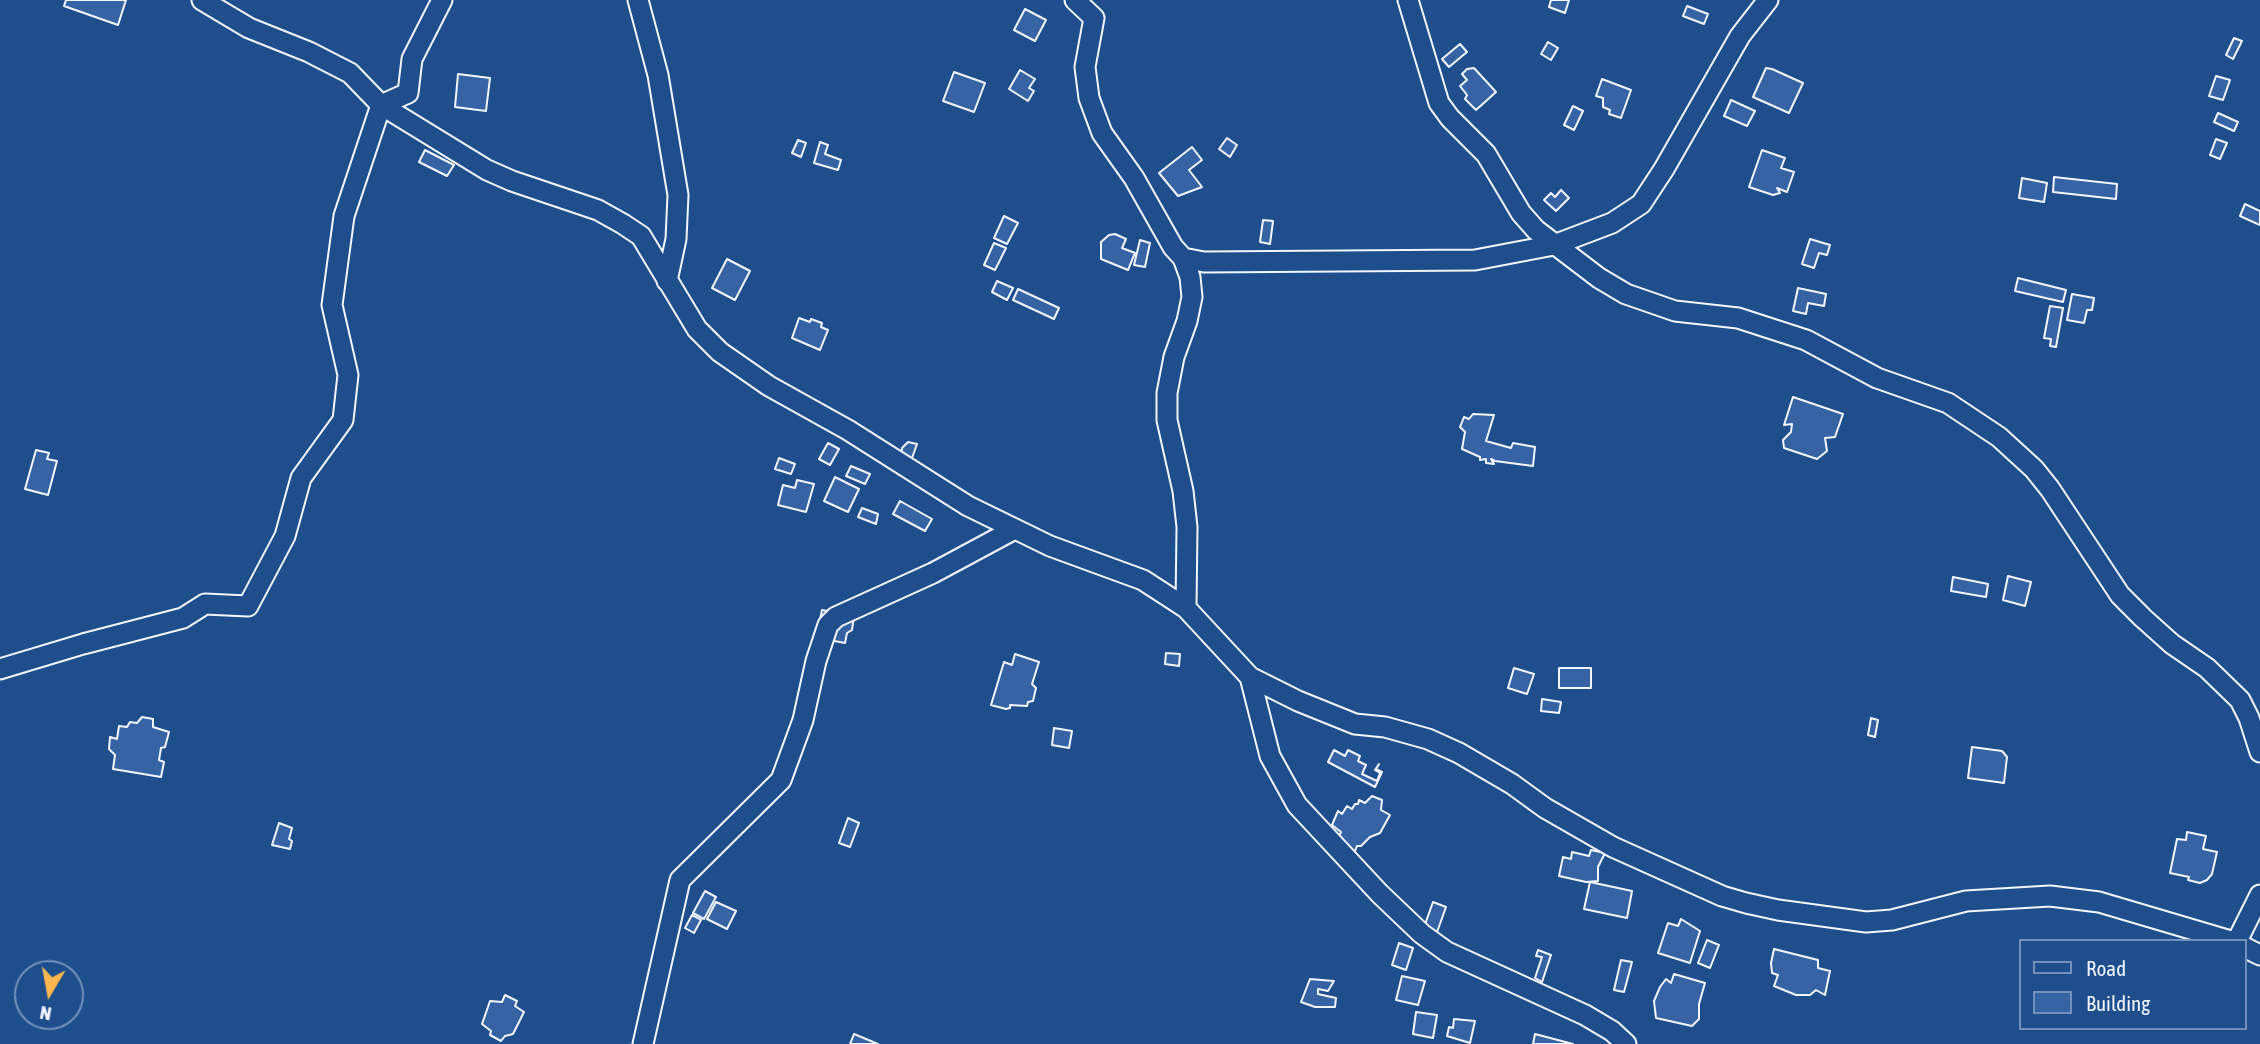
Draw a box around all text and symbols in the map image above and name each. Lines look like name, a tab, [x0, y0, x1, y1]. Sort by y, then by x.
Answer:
legend	[2018, 939, 2246, 1030]
text: Road	[2086, 956, 2126, 980]
north arrow	[14, 960, 84, 1030]
text: Building	[2086, 991, 2150, 1015]
text: N	[38, 1002, 53, 1026]

